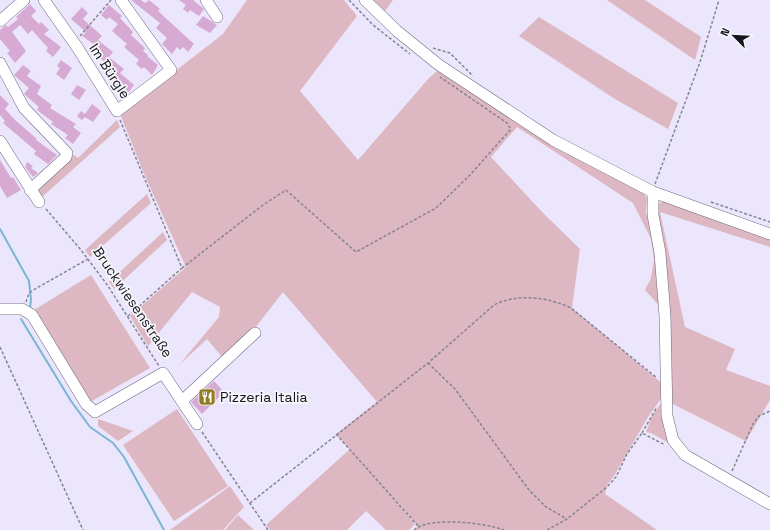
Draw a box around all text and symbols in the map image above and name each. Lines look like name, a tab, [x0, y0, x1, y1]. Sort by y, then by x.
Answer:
north arrow	[714, 16, 754, 56]
text: N	[717, 26, 733, 38]
street label: Im Bürgle	[85, 40, 135, 102]
street label: Bruckwiesenstraße	[89, 243, 177, 361]
restaurant icon: Pizzeria Italia	[197, 387, 217, 407]
place label: Pizzeria Italia	[220, 388, 308, 406]

